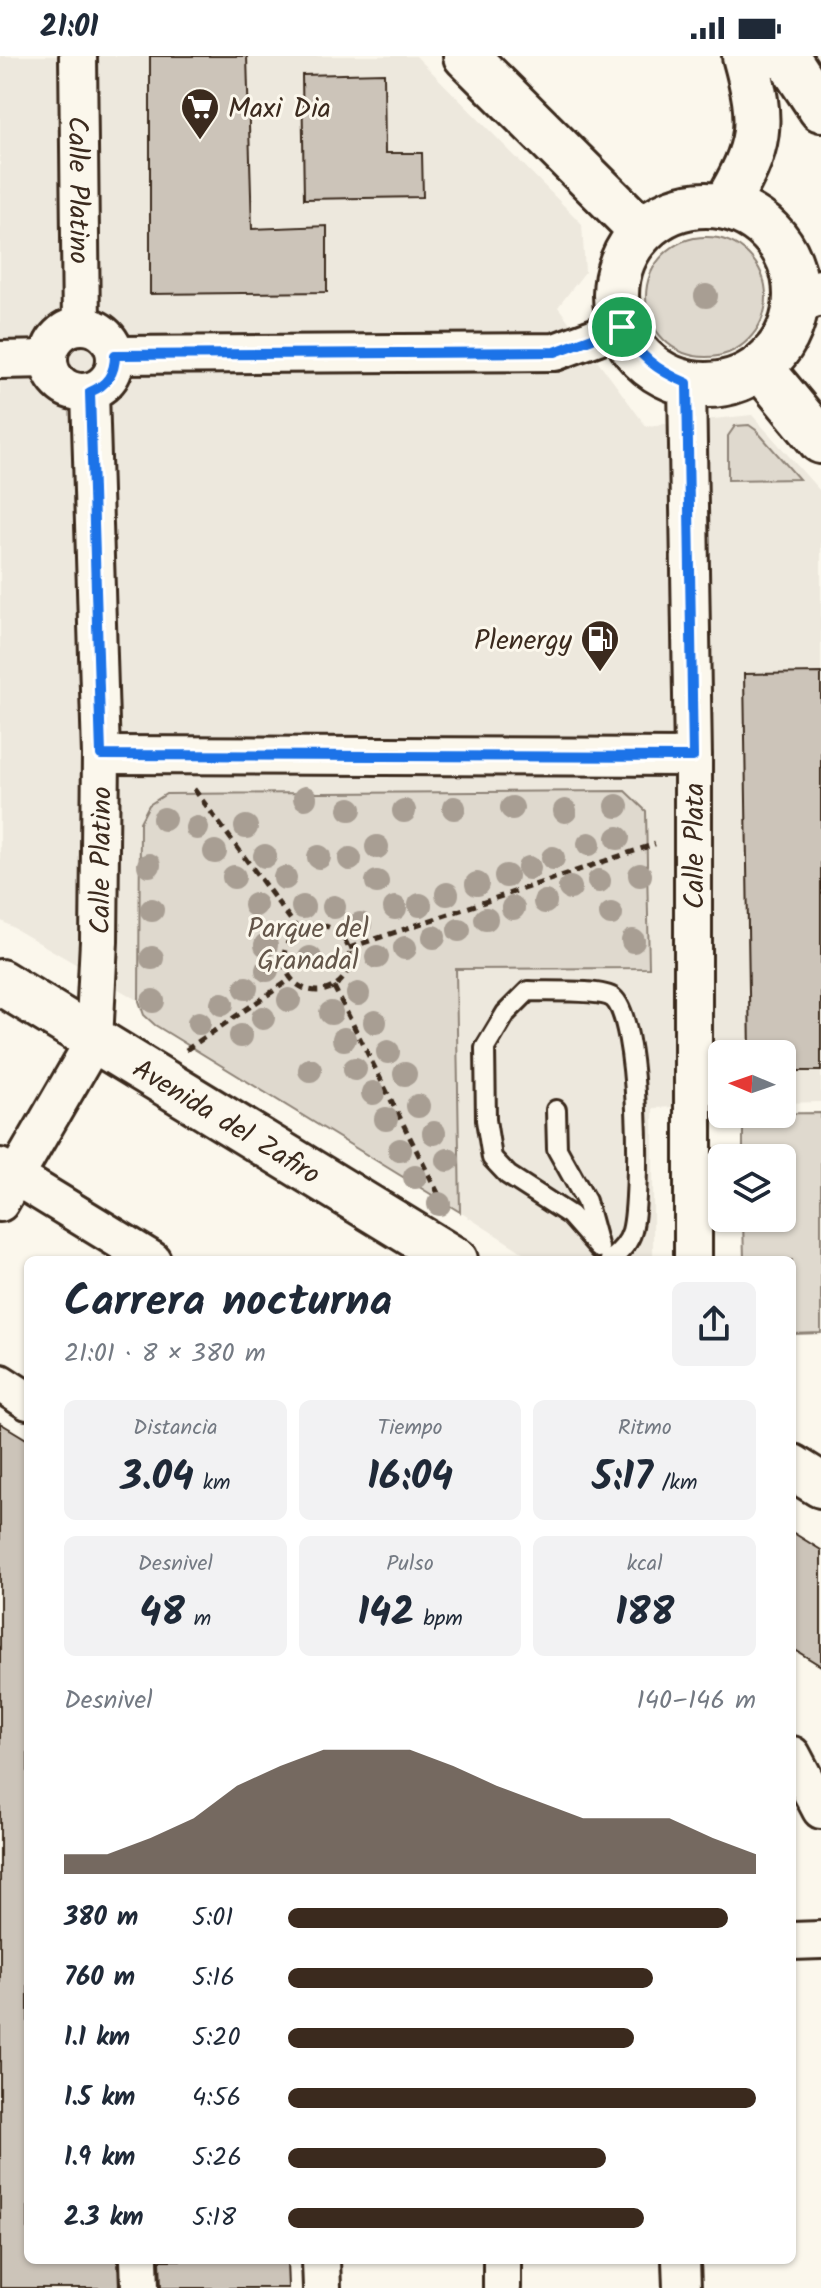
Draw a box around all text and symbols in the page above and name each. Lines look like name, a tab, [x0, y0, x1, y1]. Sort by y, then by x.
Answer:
text: 21:01	[40, 4, 98, 52]
supermarket icon: Maxi Dia	[179, 86, 221, 141]
place label: Maxi Dia	[228, 87, 331, 132]
street label: Calle Platino	[54, 116, 100, 264]
pin	[588, 293, 656, 361]
icon: arrive	[600, 305, 644, 349]
fuel station icon: Plenergy	[579, 618, 621, 673]
place label: Plenergy	[474, 619, 573, 664]
street label: Calle Plata	[673, 783, 718, 909]
street label: Calle Platino	[79, 786, 126, 935]
park label: Parque del Granadal	[247, 907, 369, 984]
north arrow	[708, 1040, 796, 1128]
map controls	[708, 1040, 796, 1232]
street label: Avenida del Zafiro	[123, 1048, 328, 1198]
button: layers	[708, 1144, 796, 1232]
text: Carrera nocturna	[64, 1268, 392, 1338]
button: share	[672, 1282, 756, 1366]
text: 21:01 · 8 × 380 m	[64, 1333, 266, 1375]
text: Distancia	[133, 1411, 218, 1446]
text: Tiempo	[378, 1411, 442, 1446]
text: Ritmo	[618, 1411, 672, 1446]
text: 3.04	[120, 1446, 194, 1510]
text: 16:04	[367, 1446, 453, 1510]
text: 5:17	[592, 1446, 653, 1510]
text: km	[194, 1466, 231, 1501]
text: /km	[653, 1466, 697, 1501]
text: Desnivel	[138, 1547, 213, 1582]
text: Pulso	[386, 1547, 434, 1582]
text: kcal	[627, 1547, 663, 1582]
text: 48	[139, 1582, 185, 1646]
text: 142	[357, 1582, 414, 1646]
text: 188	[615, 1582, 674, 1646]
text: m	[185, 1602, 211, 1637]
text: bpm	[414, 1602, 463, 1637]
text: Desnivel	[64, 1680, 153, 1722]
text: 140–146 m	[637, 1680, 756, 1722]
text: 380 m	[64, 1897, 138, 1939]
text: 5:01	[192, 1897, 234, 1939]
text: 760 m	[64, 1957, 135, 1999]
text: 5:16	[192, 1957, 235, 1999]
text: 1.1 km	[64, 2017, 130, 2059]
text: 5:20	[192, 2017, 240, 2059]
text: 1.5 km	[64, 2077, 135, 2119]
text: 4:56	[192, 2077, 241, 2119]
text: 1.9 km	[64, 2137, 135, 2179]
text: 5:26	[192, 2137, 242, 2179]
text: 2.3 km	[64, 2197, 144, 2239]
text: 5:18	[192, 2197, 236, 2239]

